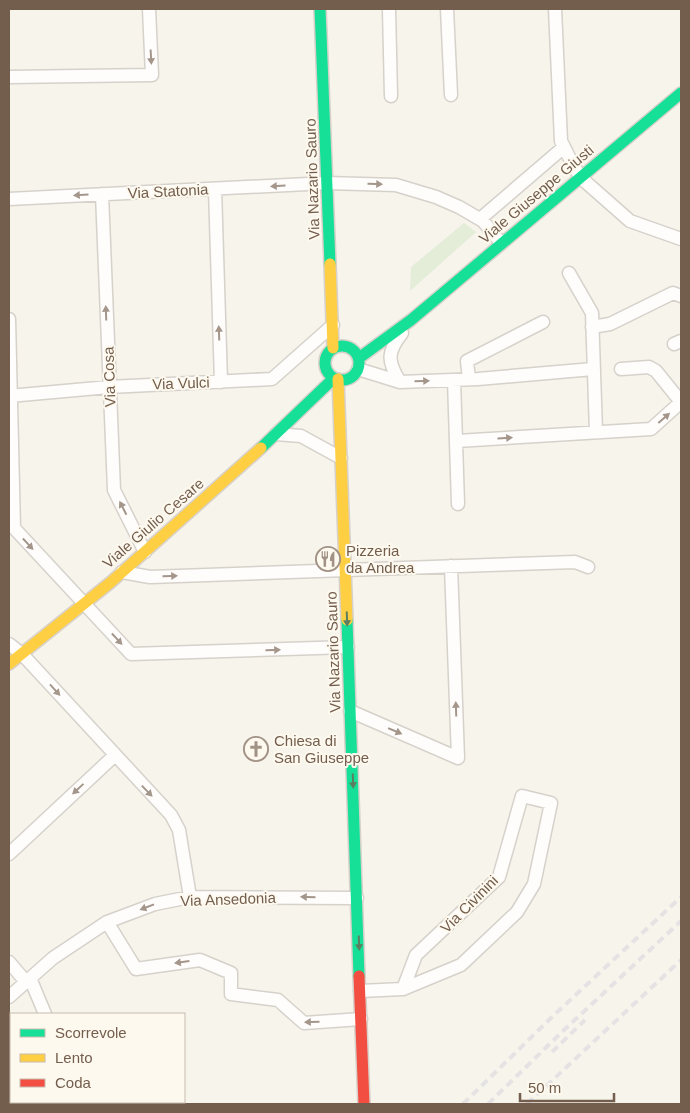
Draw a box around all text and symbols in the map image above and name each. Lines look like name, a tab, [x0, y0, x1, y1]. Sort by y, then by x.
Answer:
one-way arrow	[147, 50, 155, 66]
street label: Via Nazario Sauro	[301, 118, 323, 240]
street label: Viale Giuseppe Giusti	[475, 141, 597, 247]
street label: Via Statonia	[127, 180, 209, 202]
one-way arrow	[368, 180, 384, 188]
one-way arrow	[270, 182, 286, 190]
one-way arrow	[72, 192, 88, 200]
one-way arrow	[102, 305, 110, 321]
one-way arrow	[215, 325, 223, 341]
street label: Via Cosa	[99, 346, 119, 408]
street label: Via Vulci	[152, 374, 210, 392]
one-way arrow	[415, 377, 431, 385]
one-way arrow	[657, 412, 670, 423]
one-way arrow	[498, 433, 514, 441]
street label: Viale Giulio Cesare	[99, 475, 207, 571]
one-way arrow	[119, 501, 127, 515]
one-way arrow	[22, 537, 34, 549]
place label: Pizzeria da Andrea	[346, 542, 415, 576]
restaurant icon: Pizzeria da Andrea	[315, 546, 341, 572]
one-way arrow	[162, 572, 178, 580]
street label: Via Nazario Sauro	[322, 591, 344, 713]
one-way arrow	[343, 611, 351, 627]
one-way arrow	[111, 633, 123, 645]
one-way arrow	[265, 645, 281, 653]
one-way arrow	[49, 684, 61, 696]
one-way arrow	[452, 701, 460, 717]
one-way arrow	[388, 727, 402, 735]
place label: Chiesa di San Giuseppe	[274, 732, 369, 766]
church icon: Chiesa di San Giuseppe	[243, 736, 269, 762]
one-way arrow	[349, 773, 357, 789]
one-way arrow	[72, 783, 84, 795]
one-way arrow	[141, 784, 153, 796]
street label: Via Civinini	[437, 872, 501, 936]
street label: Via Ansedonia	[180, 889, 277, 909]
one-way arrow	[300, 893, 316, 901]
one-way arrow	[139, 903, 154, 911]
one-way arrow	[355, 936, 363, 952]
one-way arrow	[174, 958, 190, 966]
legend	[10, 1013, 185, 1103]
one-way arrow	[304, 1018, 320, 1026]
text: Scorrevole	[55, 1024, 127, 1041]
text: Lento	[55, 1049, 93, 1066]
scale bar	[520, 1070, 614, 1102]
text: Coda	[55, 1074, 92, 1091]
text: 50 m	[528, 1079, 561, 1096]

